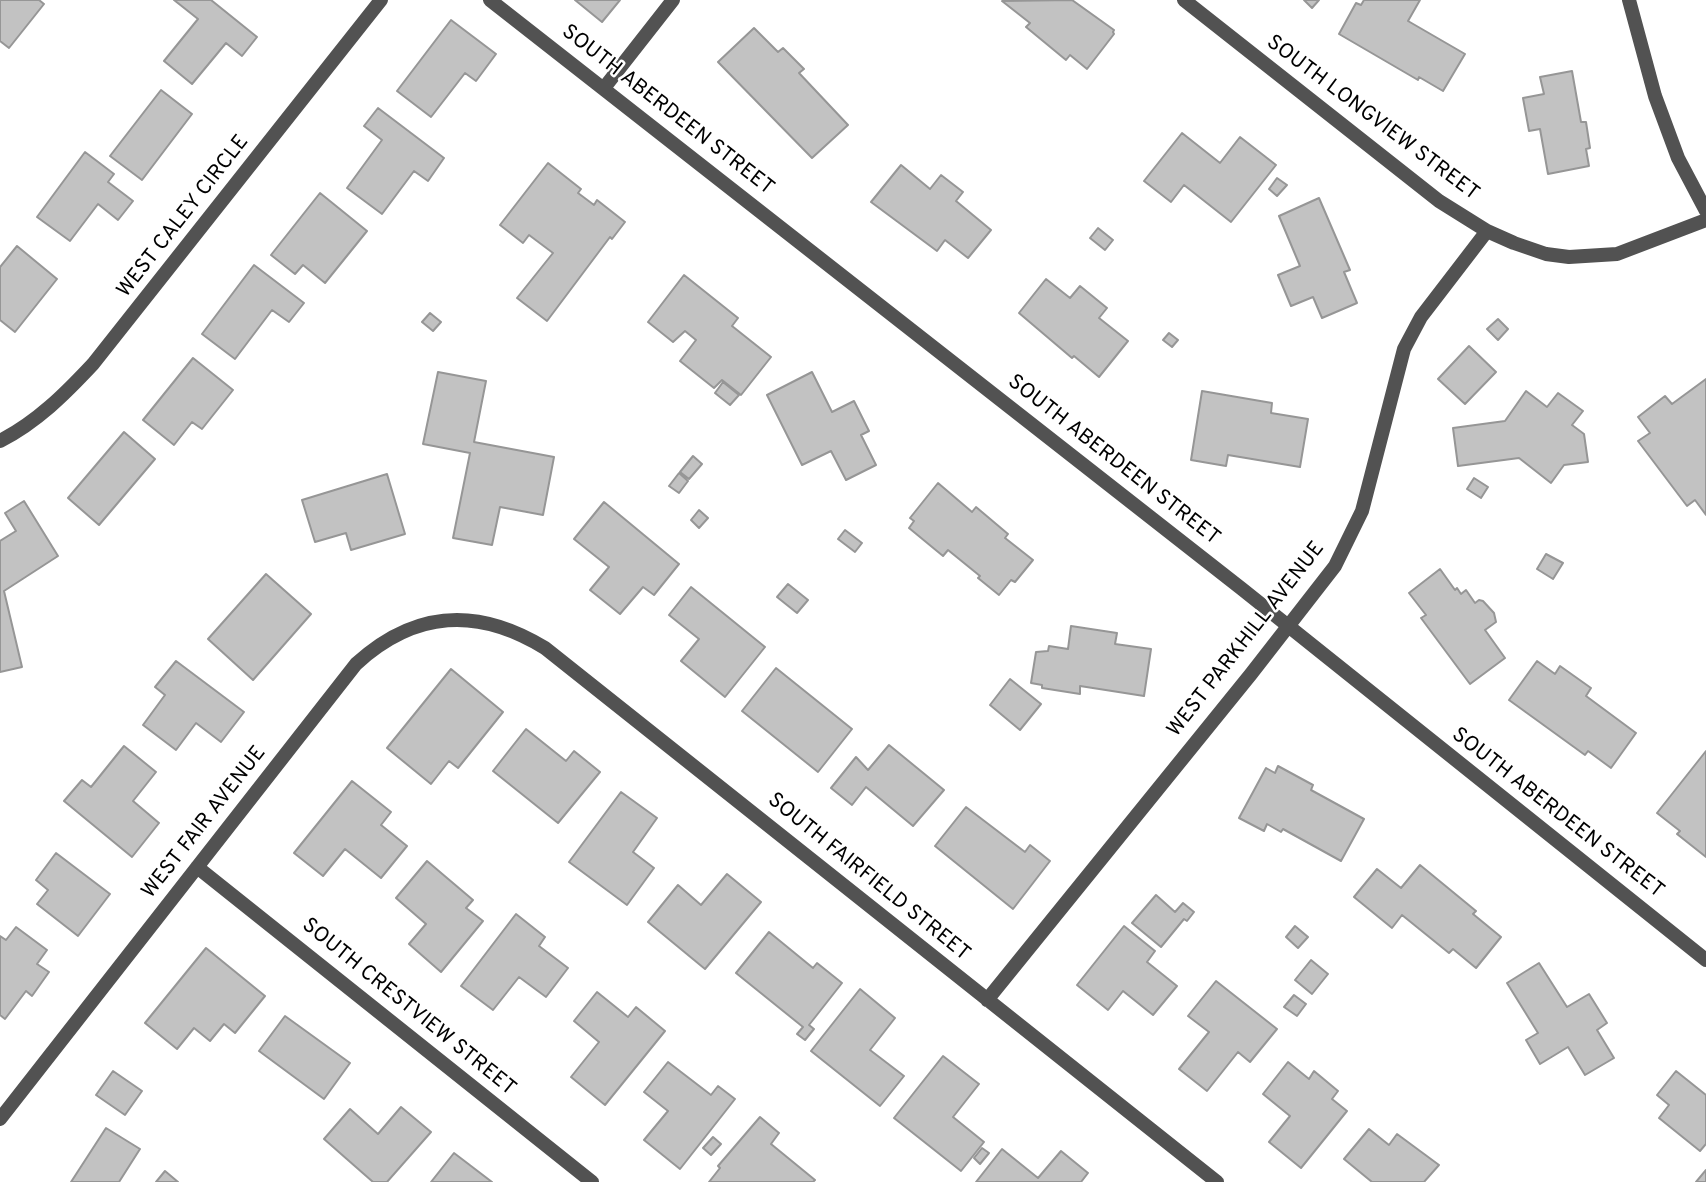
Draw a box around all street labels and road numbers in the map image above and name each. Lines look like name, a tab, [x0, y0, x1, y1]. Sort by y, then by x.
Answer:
street label: SOUTH ABERDEEN STREET	[556, 20, 778, 202]
street label: SOUTH LONGVIEW STREET	[1261, 31, 1483, 207]
street label: WEST CALEY CIRCLE	[113, 131, 255, 303]
street label: SOUTH ABERDEEN STREET	[1002, 370, 1224, 552]
street label: WEST PARKHILL AVENUE	[1163, 537, 1331, 743]
street label: SOUTH ABERDEEN STREET	[1446, 723, 1668, 905]
street label: WEST FAIR AVENUE	[138, 742, 272, 904]
street label: SOUTH FAIRFIELD STREET	[762, 788, 974, 968]
street label: SOUTH CRESTVIEW STREET	[296, 914, 520, 1102]

